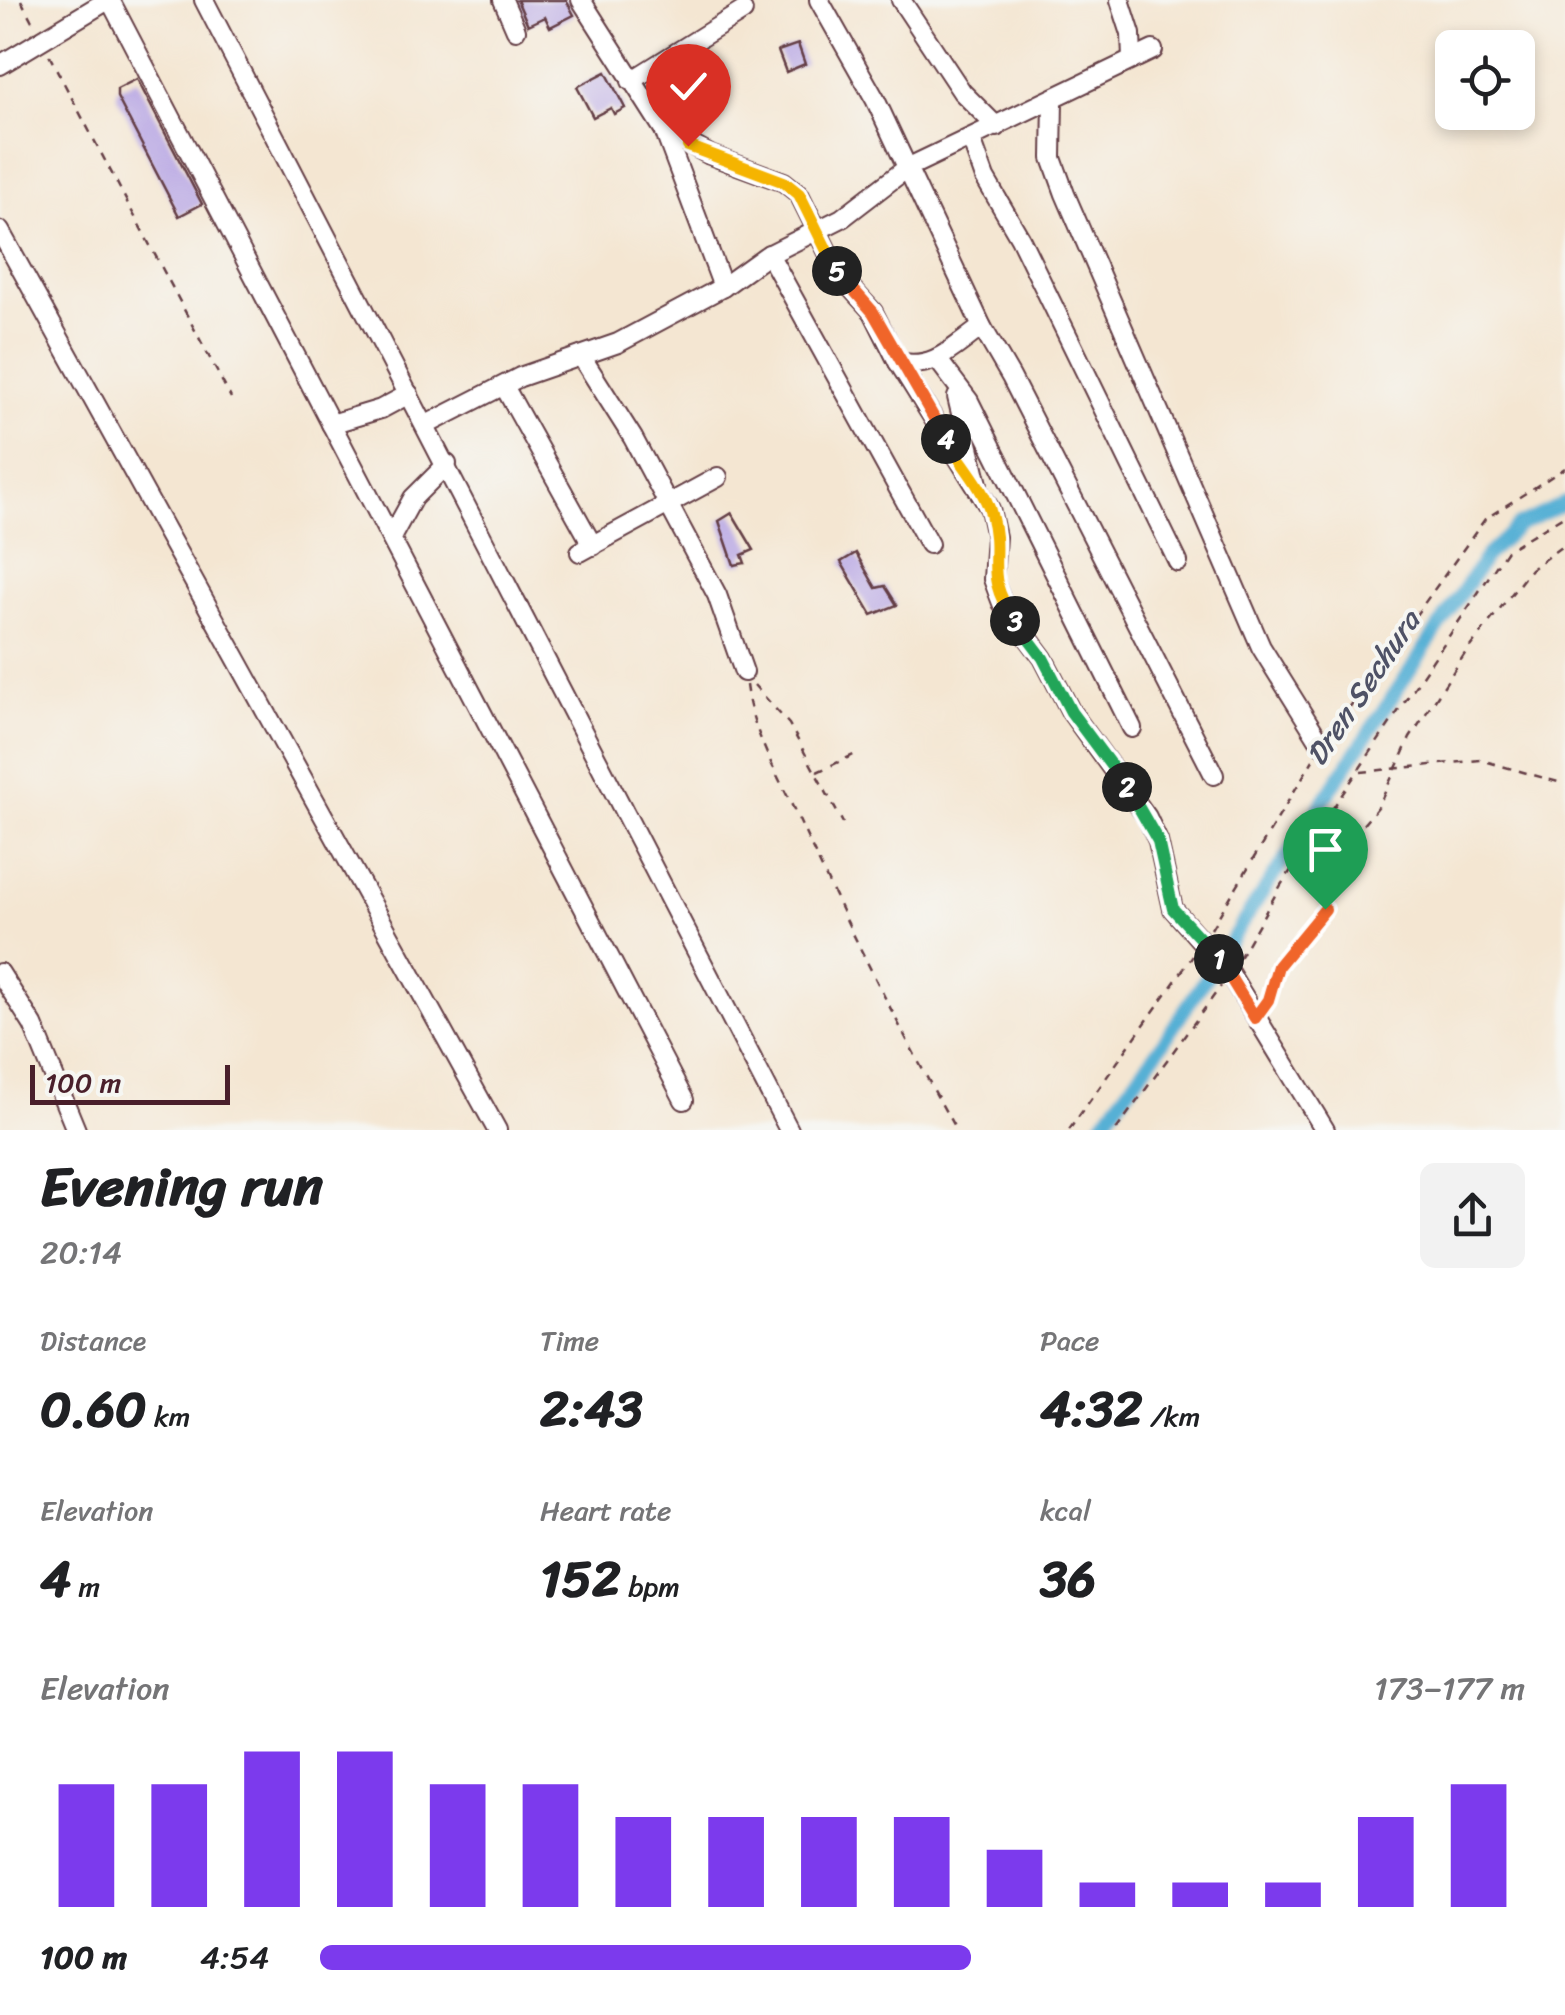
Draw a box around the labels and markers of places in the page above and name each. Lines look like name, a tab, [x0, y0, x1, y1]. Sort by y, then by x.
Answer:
pin	[646, 44, 731, 147]
pin: 5	[812, 246, 862, 296]
pin: 4	[921, 414, 971, 464]
pin: 3	[990, 596, 1040, 646]
pin: 2	[1102, 762, 1152, 812]
pin	[1283, 807, 1368, 910]
pin: 1	[1194, 934, 1244, 984]

